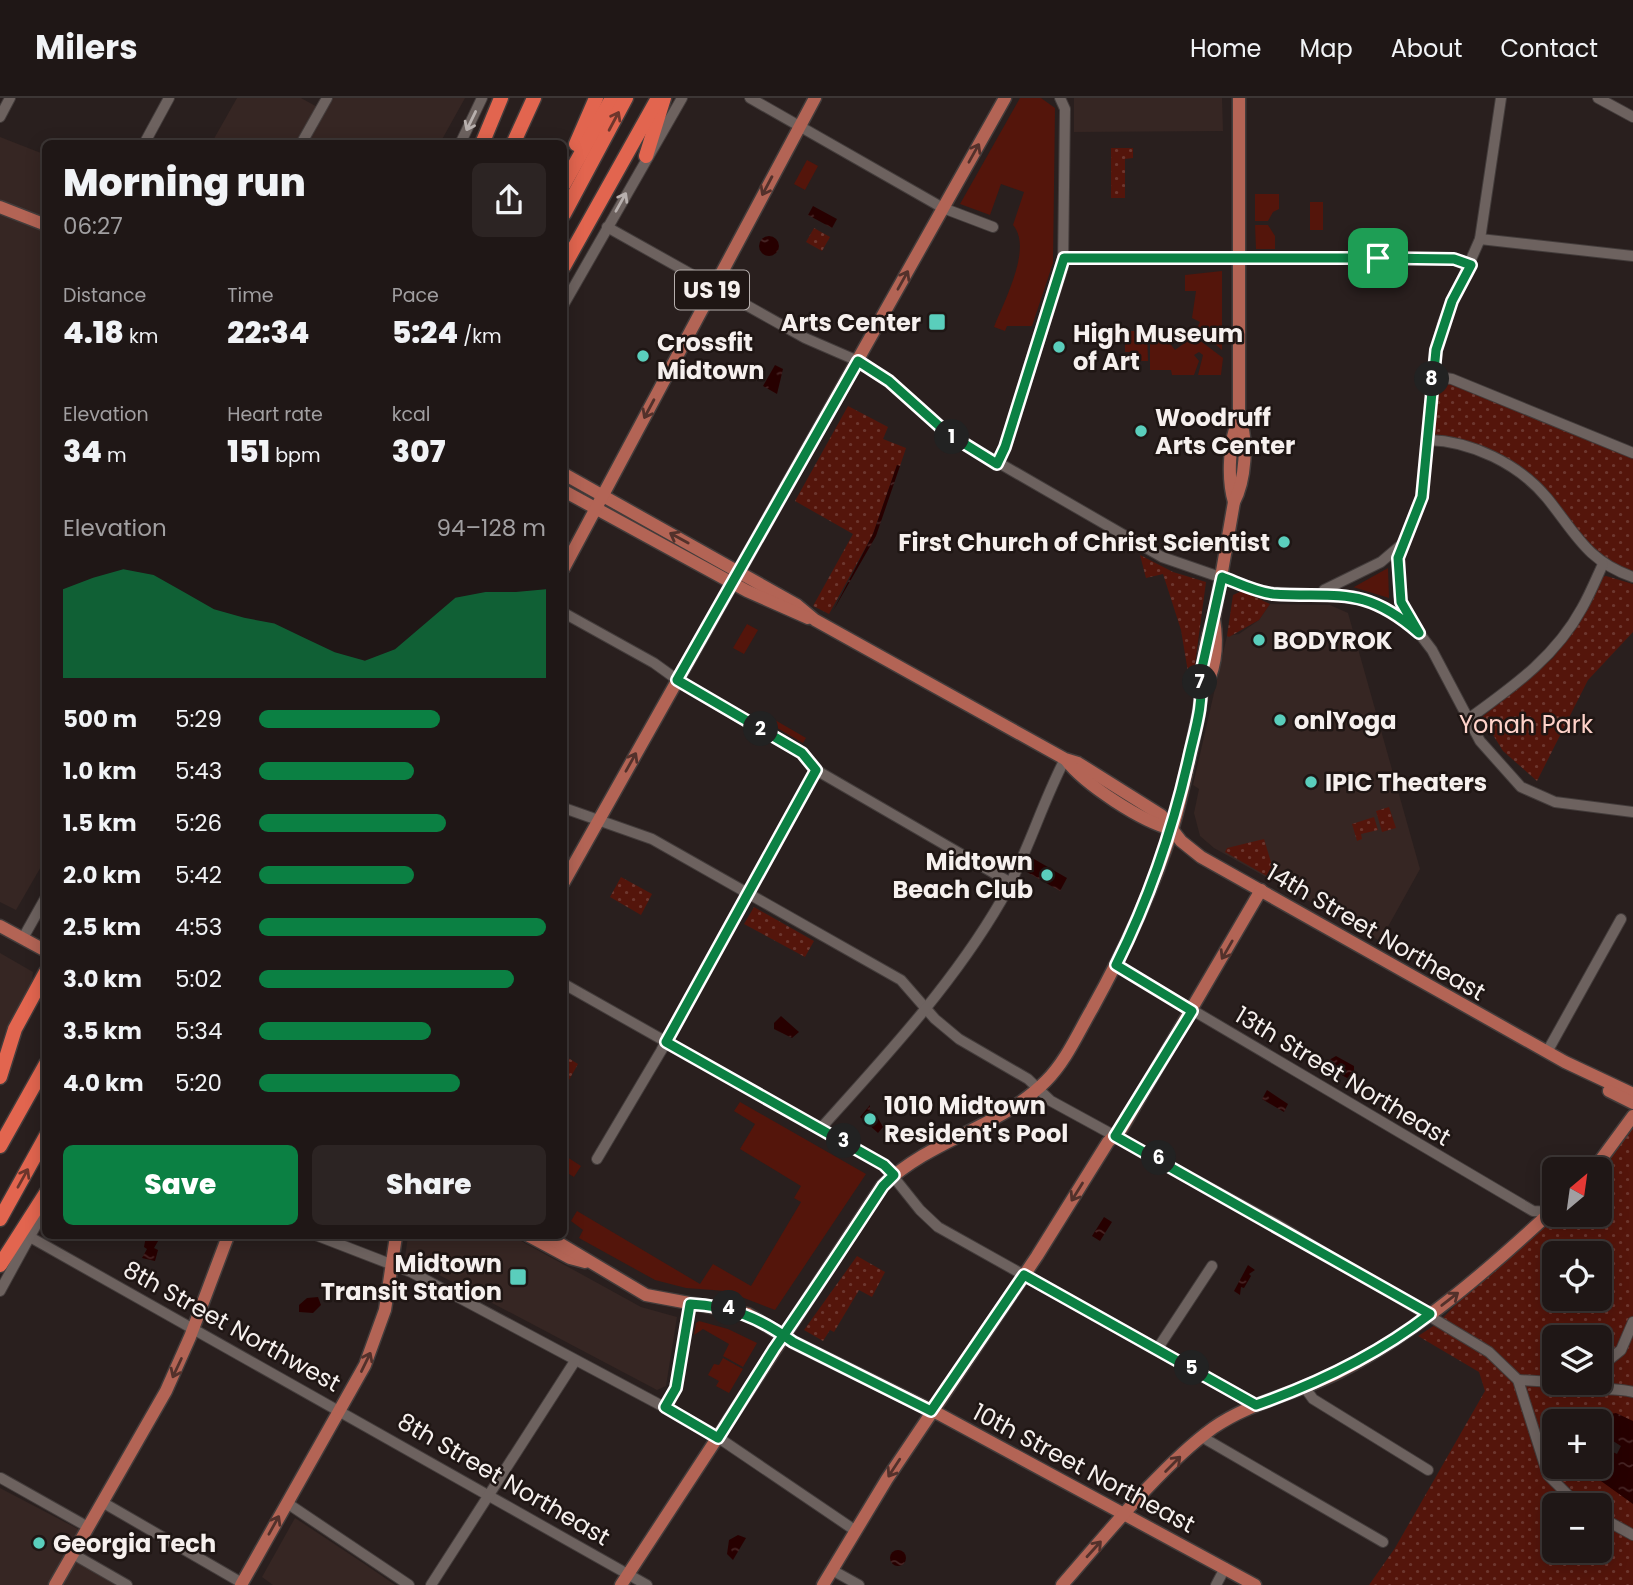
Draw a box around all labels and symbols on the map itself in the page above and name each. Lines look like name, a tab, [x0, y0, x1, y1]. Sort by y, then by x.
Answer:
one-way arrow	[464, 110, 478, 131]
one-way arrow	[608, 111, 621, 132]
one-way arrow	[968, 143, 981, 164]
one-way arrow	[760, 176, 774, 196]
one-way arrow	[614, 192, 628, 212]
pin	[1348, 228, 1408, 288]
road number: US 19	[675, 270, 749, 309]
one-way arrow	[897, 270, 910, 291]
place label: Arts Center	[781, 306, 921, 339]
marker: Arts Center	[927, 312, 947, 332]
place label: High Museum of Art	[1073, 317, 1243, 378]
place label: Crossfit Midtown	[657, 326, 764, 387]
marker: High Museum of Art	[1051, 339, 1067, 355]
marker: Crossfit Midtown	[635, 348, 651, 364]
pin: 8	[1414, 362, 1450, 396]
one-way arrow	[642, 398, 655, 419]
place label: Woodruff Arts Center	[1155, 401, 1295, 462]
pin: 1	[934, 420, 970, 454]
marker: Woodruff Arts Center	[1133, 423, 1149, 439]
place label: First Church of Christ Scientist	[898, 526, 1270, 559]
one-way arrow	[669, 531, 689, 545]
marker: First Church of Christ Scientist	[1276, 534, 1292, 550]
place label: BODYROK	[1273, 624, 1393, 657]
marker: BODYROK	[1251, 632, 1267, 648]
pin: 7	[1182, 664, 1218, 700]
place label: onlYoga	[1294, 704, 1397, 737]
park label: Yonah Park	[1459, 708, 1594, 741]
pin: 2	[744, 712, 778, 746]
marker: onlYoga	[1272, 712, 1288, 728]
one-way arrow	[625, 752, 638, 773]
place label: IPIC Theaters	[1325, 766, 1487, 799]
marker: IPIC Theaters	[1303, 774, 1319, 790]
place label: Midtown Beach Club	[892, 845, 1033, 906]
street label: 14th Street Northeast	[1261, 856, 1491, 1008]
marker: Midtown Beach Club	[1039, 867, 1055, 883]
one-way arrow	[1220, 939, 1234, 959]
street label: 13th Street Northeast	[1229, 998, 1457, 1154]
place label: 1010 Midtown Resident's Pool	[884, 1089, 1068, 1150]
marker: 1010 Midtown Resident's Pool	[862, 1111, 878, 1127]
pin: 3	[826, 1124, 862, 1158]
pin: 6	[1142, 1140, 1176, 1176]
north arrow	[1542, 1157, 1612, 1227]
one-way arrow	[17, 1168, 30, 1189]
one-way arrow	[1069, 1181, 1083, 1201]
place label: Midtown Transit Station	[321, 1247, 502, 1308]
street label: 8th Street Northwest	[118, 1253, 346, 1399]
marker: Midtown Transit Station	[508, 1267, 528, 1287]
pin: 4	[712, 1290, 746, 1326]
one-way arrow	[1440, 1291, 1458, 1306]
pin: 5	[1174, 1350, 1210, 1386]
one-way arrow	[360, 1352, 373, 1373]
one-way arrow	[170, 1357, 183, 1378]
street label: 10th Street Northeast	[967, 1395, 1201, 1541]
street label: 8th Street Northeast	[392, 1405, 616, 1553]
one-way arrow	[1164, 1456, 1181, 1473]
one-way arrow	[886, 1458, 900, 1478]
one-way arrow	[267, 1516, 281, 1536]
place label: Georgia Tech	[53, 1527, 216, 1560]
marker: Georgia Tech	[31, 1535, 47, 1551]
one-way arrow	[1086, 1540, 1102, 1558]

